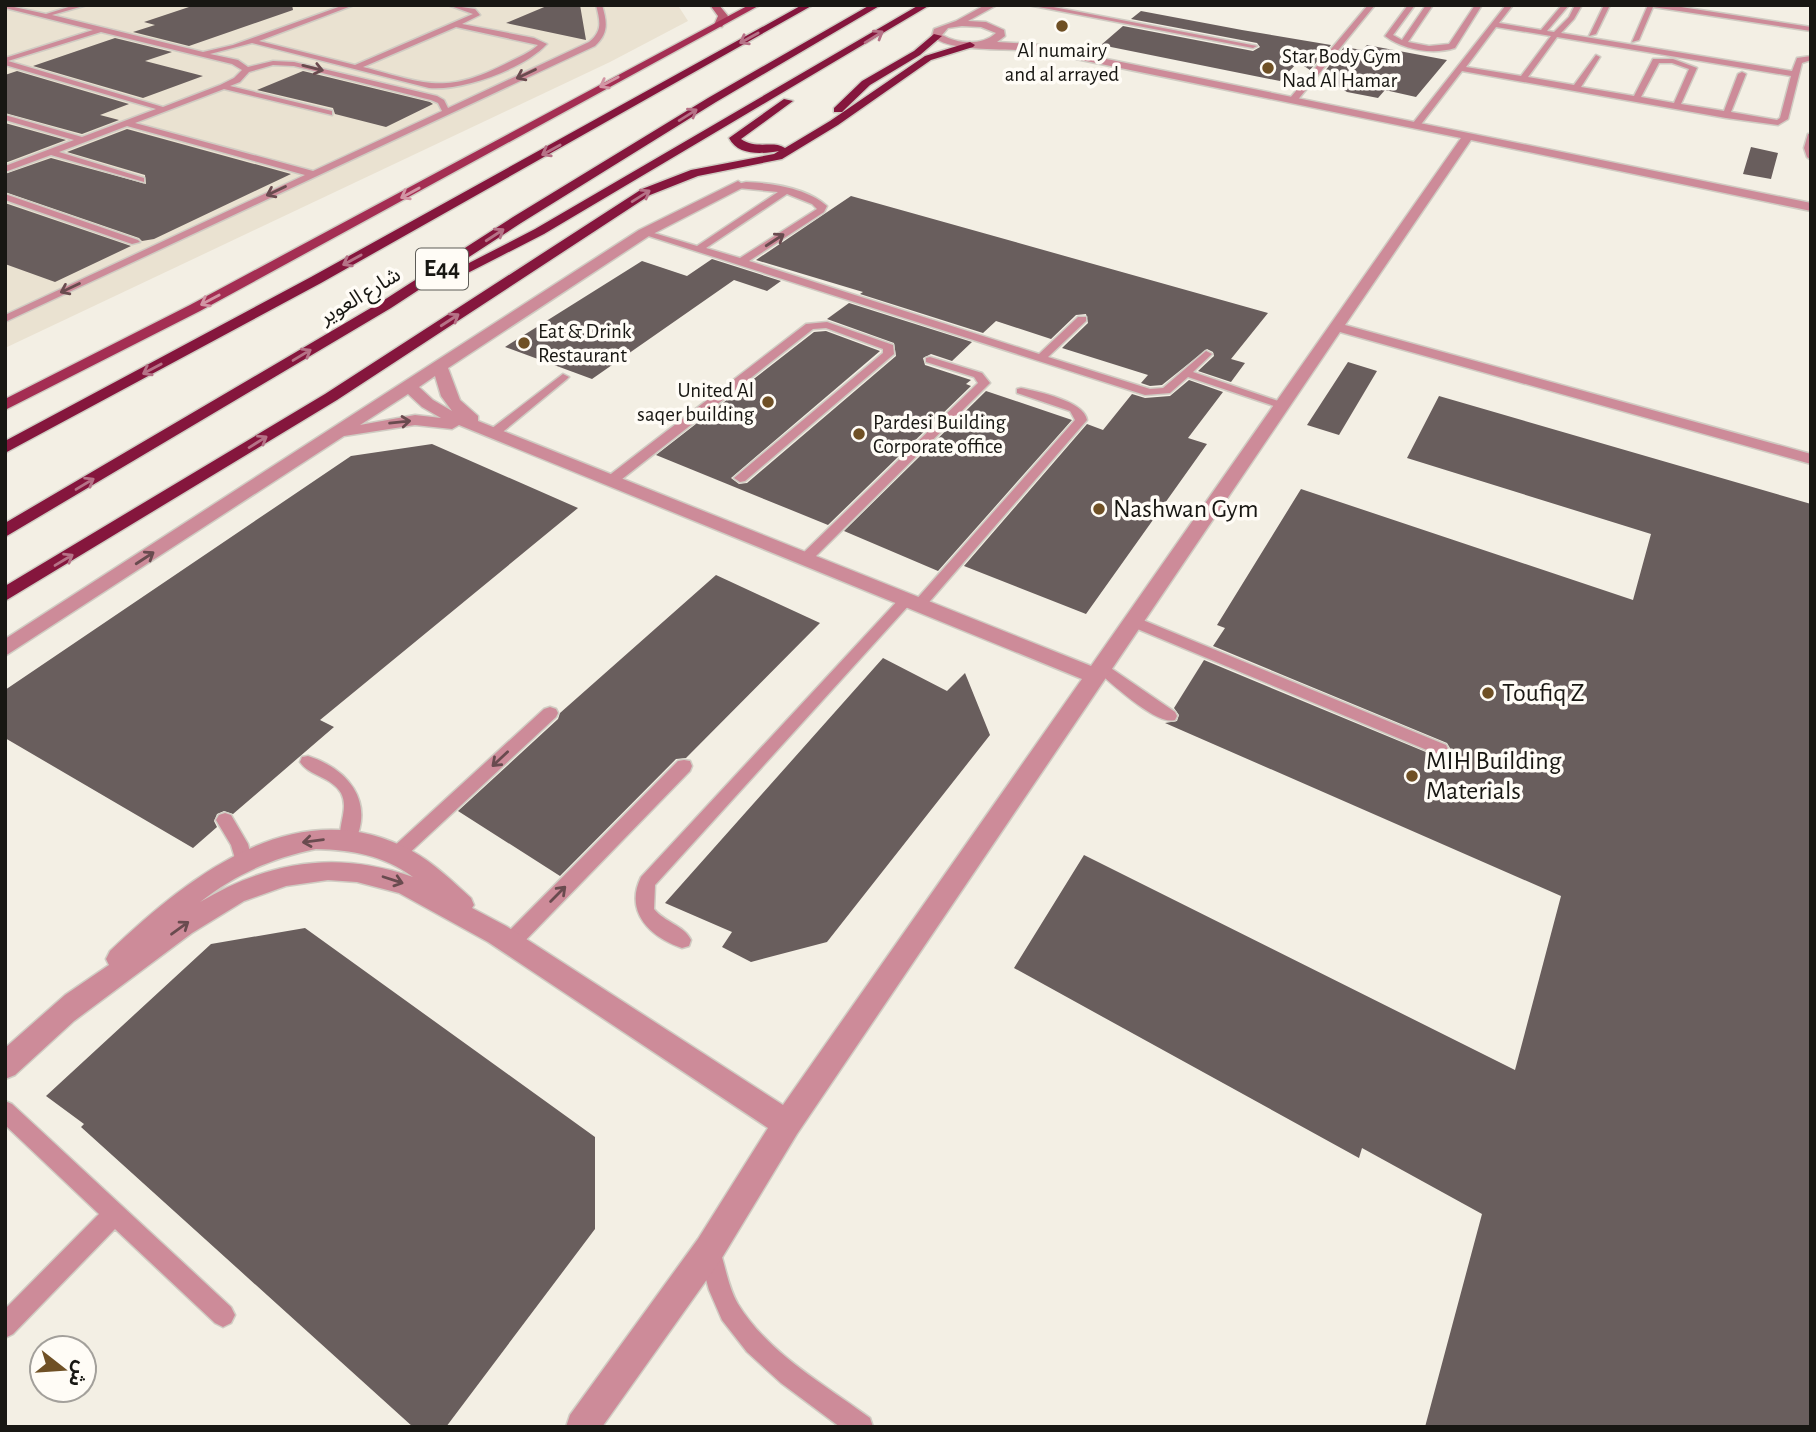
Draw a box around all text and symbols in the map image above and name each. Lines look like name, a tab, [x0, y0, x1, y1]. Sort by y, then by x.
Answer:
marker: Al numairy and al arrayed	[1054, 18, 1070, 34]
one-way arrow	[864, 30, 884, 44]
one-way arrow	[739, 32, 760, 46]
place label: Al numairy and al arrayed	[1005, 40, 1119, 85]
place label: Star Body Gym Nad Al Hamar	[1282, 46, 1401, 91]
marker: Star Body Gym Nad Al Hamar	[1260, 60, 1276, 76]
one-way arrow	[301, 62, 324, 75]
one-way arrow	[516, 68, 537, 81]
one-way arrow	[599, 76, 620, 89]
one-way arrow	[678, 108, 697, 123]
one-way arrow	[541, 143, 561, 157]
one-way arrow	[266, 185, 287, 199]
one-way arrow	[401, 186, 421, 200]
one-way arrow	[631, 189, 650, 204]
one-way arrow	[484, 228, 504, 242]
one-way arrow	[765, 233, 784, 248]
road number: E44	[416, 248, 468, 290]
one-way arrow	[342, 253, 362, 267]
street label: شارع العوير	[315, 264, 406, 332]
one-way arrow	[60, 282, 81, 295]
one-way arrow	[200, 294, 221, 308]
one-way arrow	[440, 313, 460, 327]
place label: Eat & Drink Restaurant	[538, 321, 632, 366]
marker: Eat & Drink Restaurant	[516, 335, 532, 351]
one-way arrow	[291, 348, 311, 362]
one-way arrow	[142, 362, 163, 376]
place label: United Al saqer building	[637, 380, 755, 425]
marker: United Al saqer building	[760, 394, 776, 410]
place label: Pardesi Building Corporate office	[873, 412, 1007, 457]
one-way arrow	[389, 415, 411, 428]
marker: Pardesi Building Corporate office	[851, 426, 867, 442]
one-way arrow	[248, 434, 267, 449]
one-way arrow	[74, 477, 94, 491]
place label: Nashwan Gym	[1113, 496, 1258, 522]
marker: Nashwan Gym	[1091, 501, 1107, 517]
one-way arrow	[134, 551, 154, 565]
one-way arrow	[53, 553, 73, 567]
place label: Toufiq Z	[1502, 680, 1585, 706]
marker: Toufiq Z	[1480, 685, 1496, 701]
place label: MIH Building Materials	[1426, 748, 1562, 804]
one-way arrow	[492, 750, 509, 767]
marker: MIH Building Materials	[1404, 768, 1420, 784]
one-way arrow	[302, 835, 325, 848]
one-way arrow	[381, 875, 403, 887]
one-way arrow	[549, 886, 566, 903]
one-way arrow	[170, 921, 189, 935]
north arrow	[28, 1334, 98, 1404]
text: ش	[65, 1358, 91, 1389]

